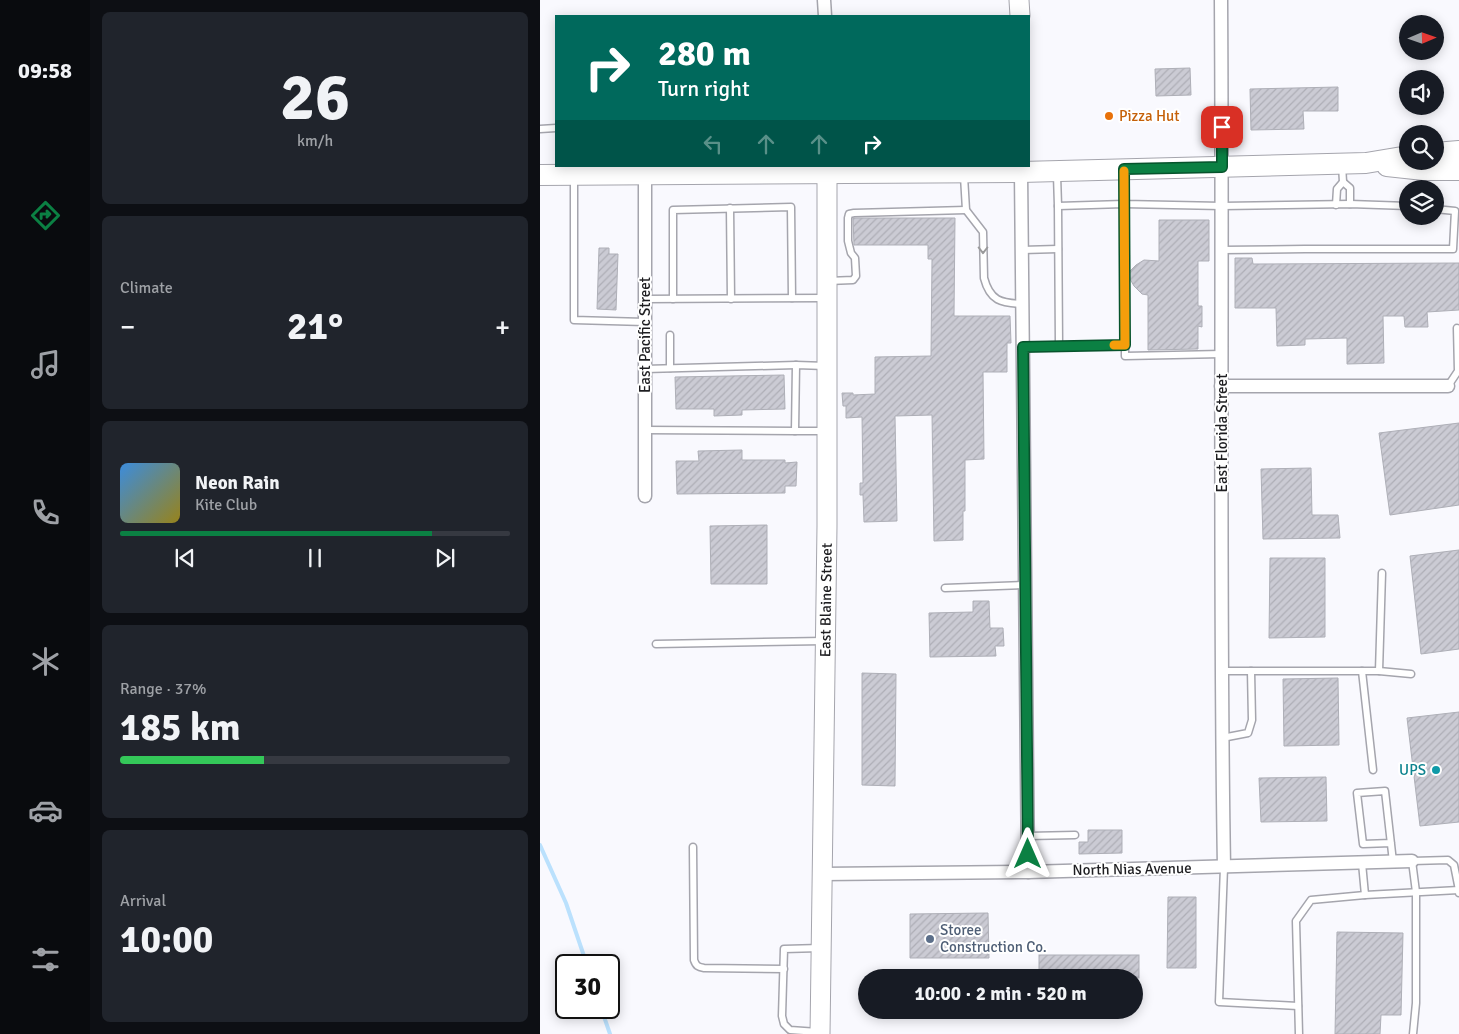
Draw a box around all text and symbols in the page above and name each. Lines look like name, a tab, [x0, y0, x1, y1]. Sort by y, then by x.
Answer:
north arrow	[1399, 15, 1444, 60]
map controls	[1399, 15, 1444, 225]
text: 280 m	[658, 32, 751, 75]
icon: right	[575, 35, 640, 100]
text: 09:58	[18, 57, 72, 84]
text: 26	[280, 58, 350, 138]
button: sound	[1399, 70, 1444, 115]
text: Turn right	[658, 75, 750, 102]
pin	[1201, 106, 1243, 148]
place label: Pizza Hut	[1119, 107, 1179, 125]
marker: Pizza Hut	[1103, 110, 1115, 122]
icon: arrive	[1208, 113, 1236, 141]
button: search	[1399, 125, 1444, 170]
icon: left	[699, 130, 727, 158]
icon: ahead	[752, 130, 780, 158]
icon: ahead	[805, 130, 833, 158]
icon: right	[858, 130, 886, 158]
text: km/h	[297, 131, 333, 151]
button: layers	[1399, 180, 1444, 225]
icon: directions	[28, 198, 63, 233]
one-way arrow	[978, 246, 988, 254]
street label: East Pacific Street	[636, 277, 654, 393]
text: Climate	[120, 278, 173, 298]
text: 21°	[287, 303, 343, 350]
text: −	[120, 310, 135, 344]
text: +	[495, 310, 510, 344]
icon: music	[28, 347, 63, 382]
street label: East Florida Street	[1213, 374, 1231, 492]
text: Neon Rain	[195, 471, 280, 495]
icon: phone	[28, 495, 63, 530]
text: Kite Club	[195, 495, 257, 515]
street label: East Blaine Street	[816, 543, 836, 657]
icon: previous	[171, 544, 199, 572]
icon: pause	[301, 544, 329, 572]
icon: next	[431, 544, 459, 572]
icon: climate	[28, 644, 63, 679]
text: Range · 37%	[120, 679, 206, 699]
text: 185 km	[120, 704, 241, 751]
place label: UPS	[1399, 761, 1426, 779]
marker: UPS	[1430, 764, 1442, 776]
icon: car	[28, 793, 63, 828]
position arrow	[1001, 827, 1053, 879]
street label: North Nias Avenue	[1072, 859, 1192, 879]
text: Arrival	[120, 891, 166, 911]
text: 10:00	[120, 916, 213, 963]
place label: Storee Construction Co.	[940, 921, 1047, 956]
marker: Storee Construction Co.	[924, 933, 936, 945]
icon: filters	[28, 942, 63, 977]
speed limit sign: 30	[555, 954, 620, 1019]
text: 10:00 · 2 min · 520 m	[914, 982, 1087, 1006]

